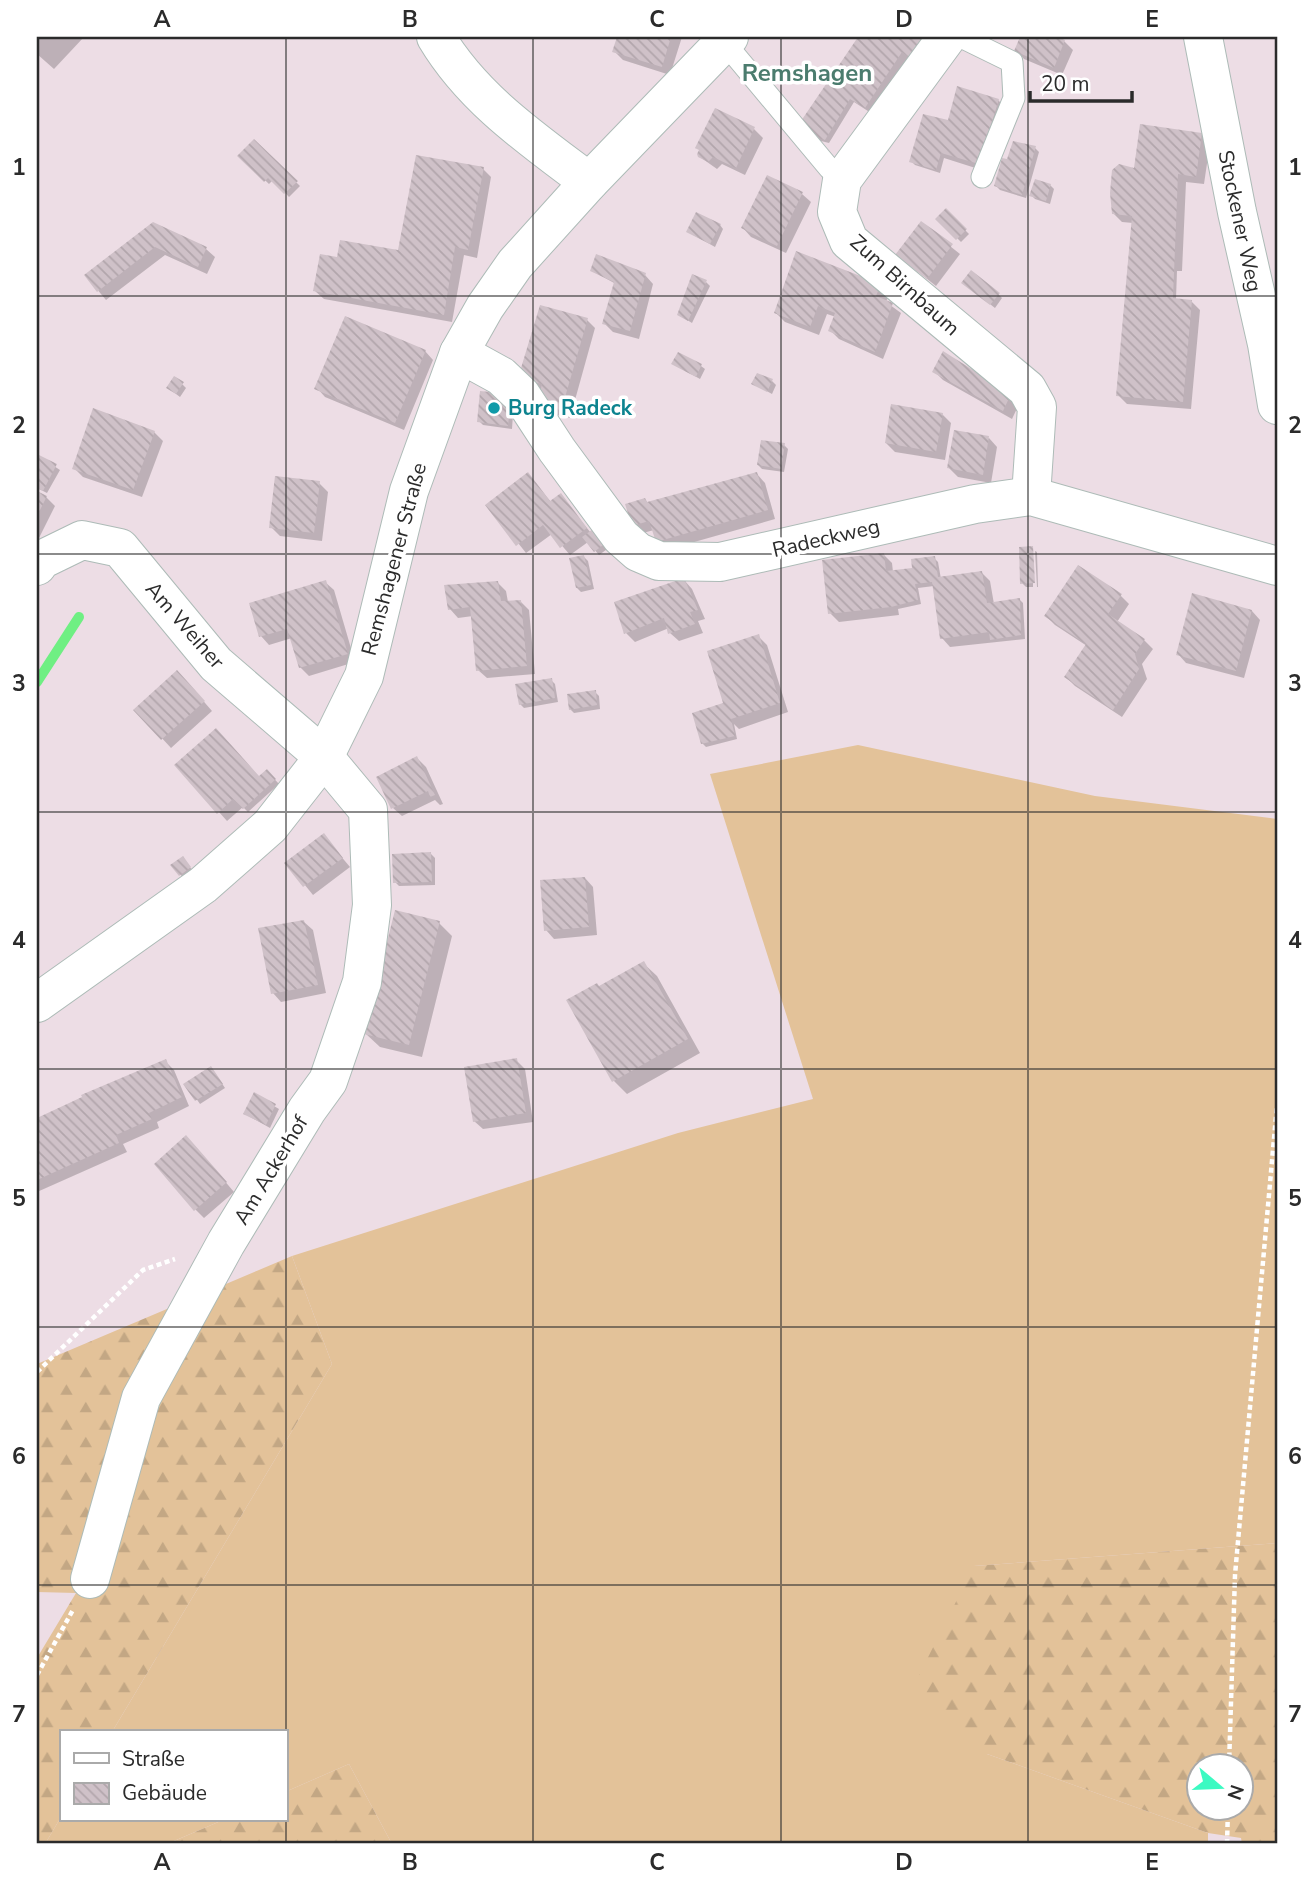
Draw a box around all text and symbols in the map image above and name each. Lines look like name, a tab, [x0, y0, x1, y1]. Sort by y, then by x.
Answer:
text: A	[153, 4, 171, 35]
text: B	[402, 4, 418, 35]
text: C	[649, 4, 665, 35]
text: D	[895, 4, 913, 35]
text: E	[1145, 4, 1159, 35]
district label: Remshagen	[742, 57, 872, 89]
scale bar	[1030, 60, 1132, 104]
text: 20 m	[1041, 70, 1090, 98]
street label: Stockener Weg	[1211, 148, 1269, 294]
text: 1	[12, 152, 26, 183]
text: 1	[1288, 152, 1302, 183]
street label: Zum Birnbaum	[844, 228, 966, 342]
place label: Burg Radeck	[508, 394, 633, 422]
marker: Burg Radeck	[486, 400, 502, 416]
text: 2	[12, 410, 26, 441]
text: 2	[1288, 410, 1302, 441]
street label: Remshagener Straße	[355, 460, 433, 658]
street label: Radeckweg	[770, 512, 882, 564]
street label: Am Weiher	[139, 575, 231, 675]
text: 3	[12, 668, 26, 699]
text: 3	[1288, 668, 1302, 699]
text: 4	[12, 925, 26, 956]
text: 4	[1288, 925, 1302, 956]
street label: Am Ackerhof	[227, 1109, 315, 1230]
text: 5	[12, 1183, 26, 1214]
text: 5	[1288, 1183, 1302, 1214]
text: 6	[12, 1441, 26, 1472]
text: 6	[1288, 1441, 1302, 1472]
text: 7	[12, 1699, 26, 1730]
text: 7	[1288, 1699, 1302, 1730]
legend	[60, 1730, 287, 1822]
text: Straße	[122, 1745, 185, 1773]
north arrow	[1184, 1752, 1254, 1822]
text: Gebäude	[122, 1779, 207, 1807]
text: N	[1221, 1781, 1250, 1803]
text: A	[153, 1847, 171, 1878]
text: B	[402, 1847, 418, 1878]
text: C	[649, 1847, 665, 1878]
text: D	[895, 1847, 913, 1878]
text: E	[1145, 1847, 1159, 1878]

